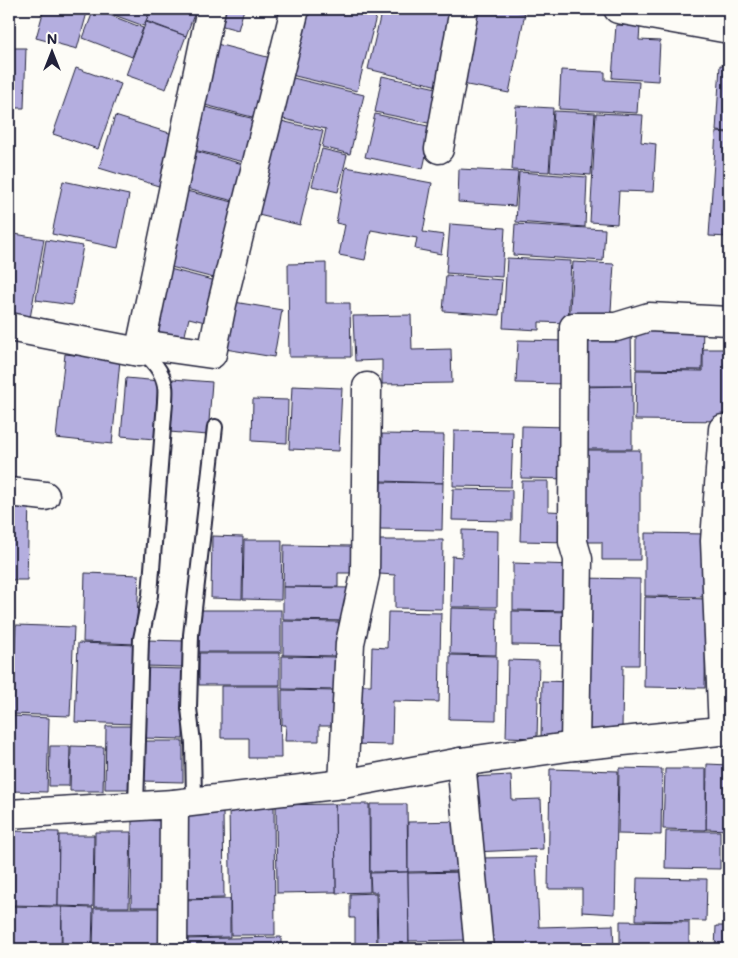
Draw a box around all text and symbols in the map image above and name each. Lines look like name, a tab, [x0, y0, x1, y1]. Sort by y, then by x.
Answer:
north arrow	[28, 28, 78, 78]
text: N	[47, 29, 57, 48]

